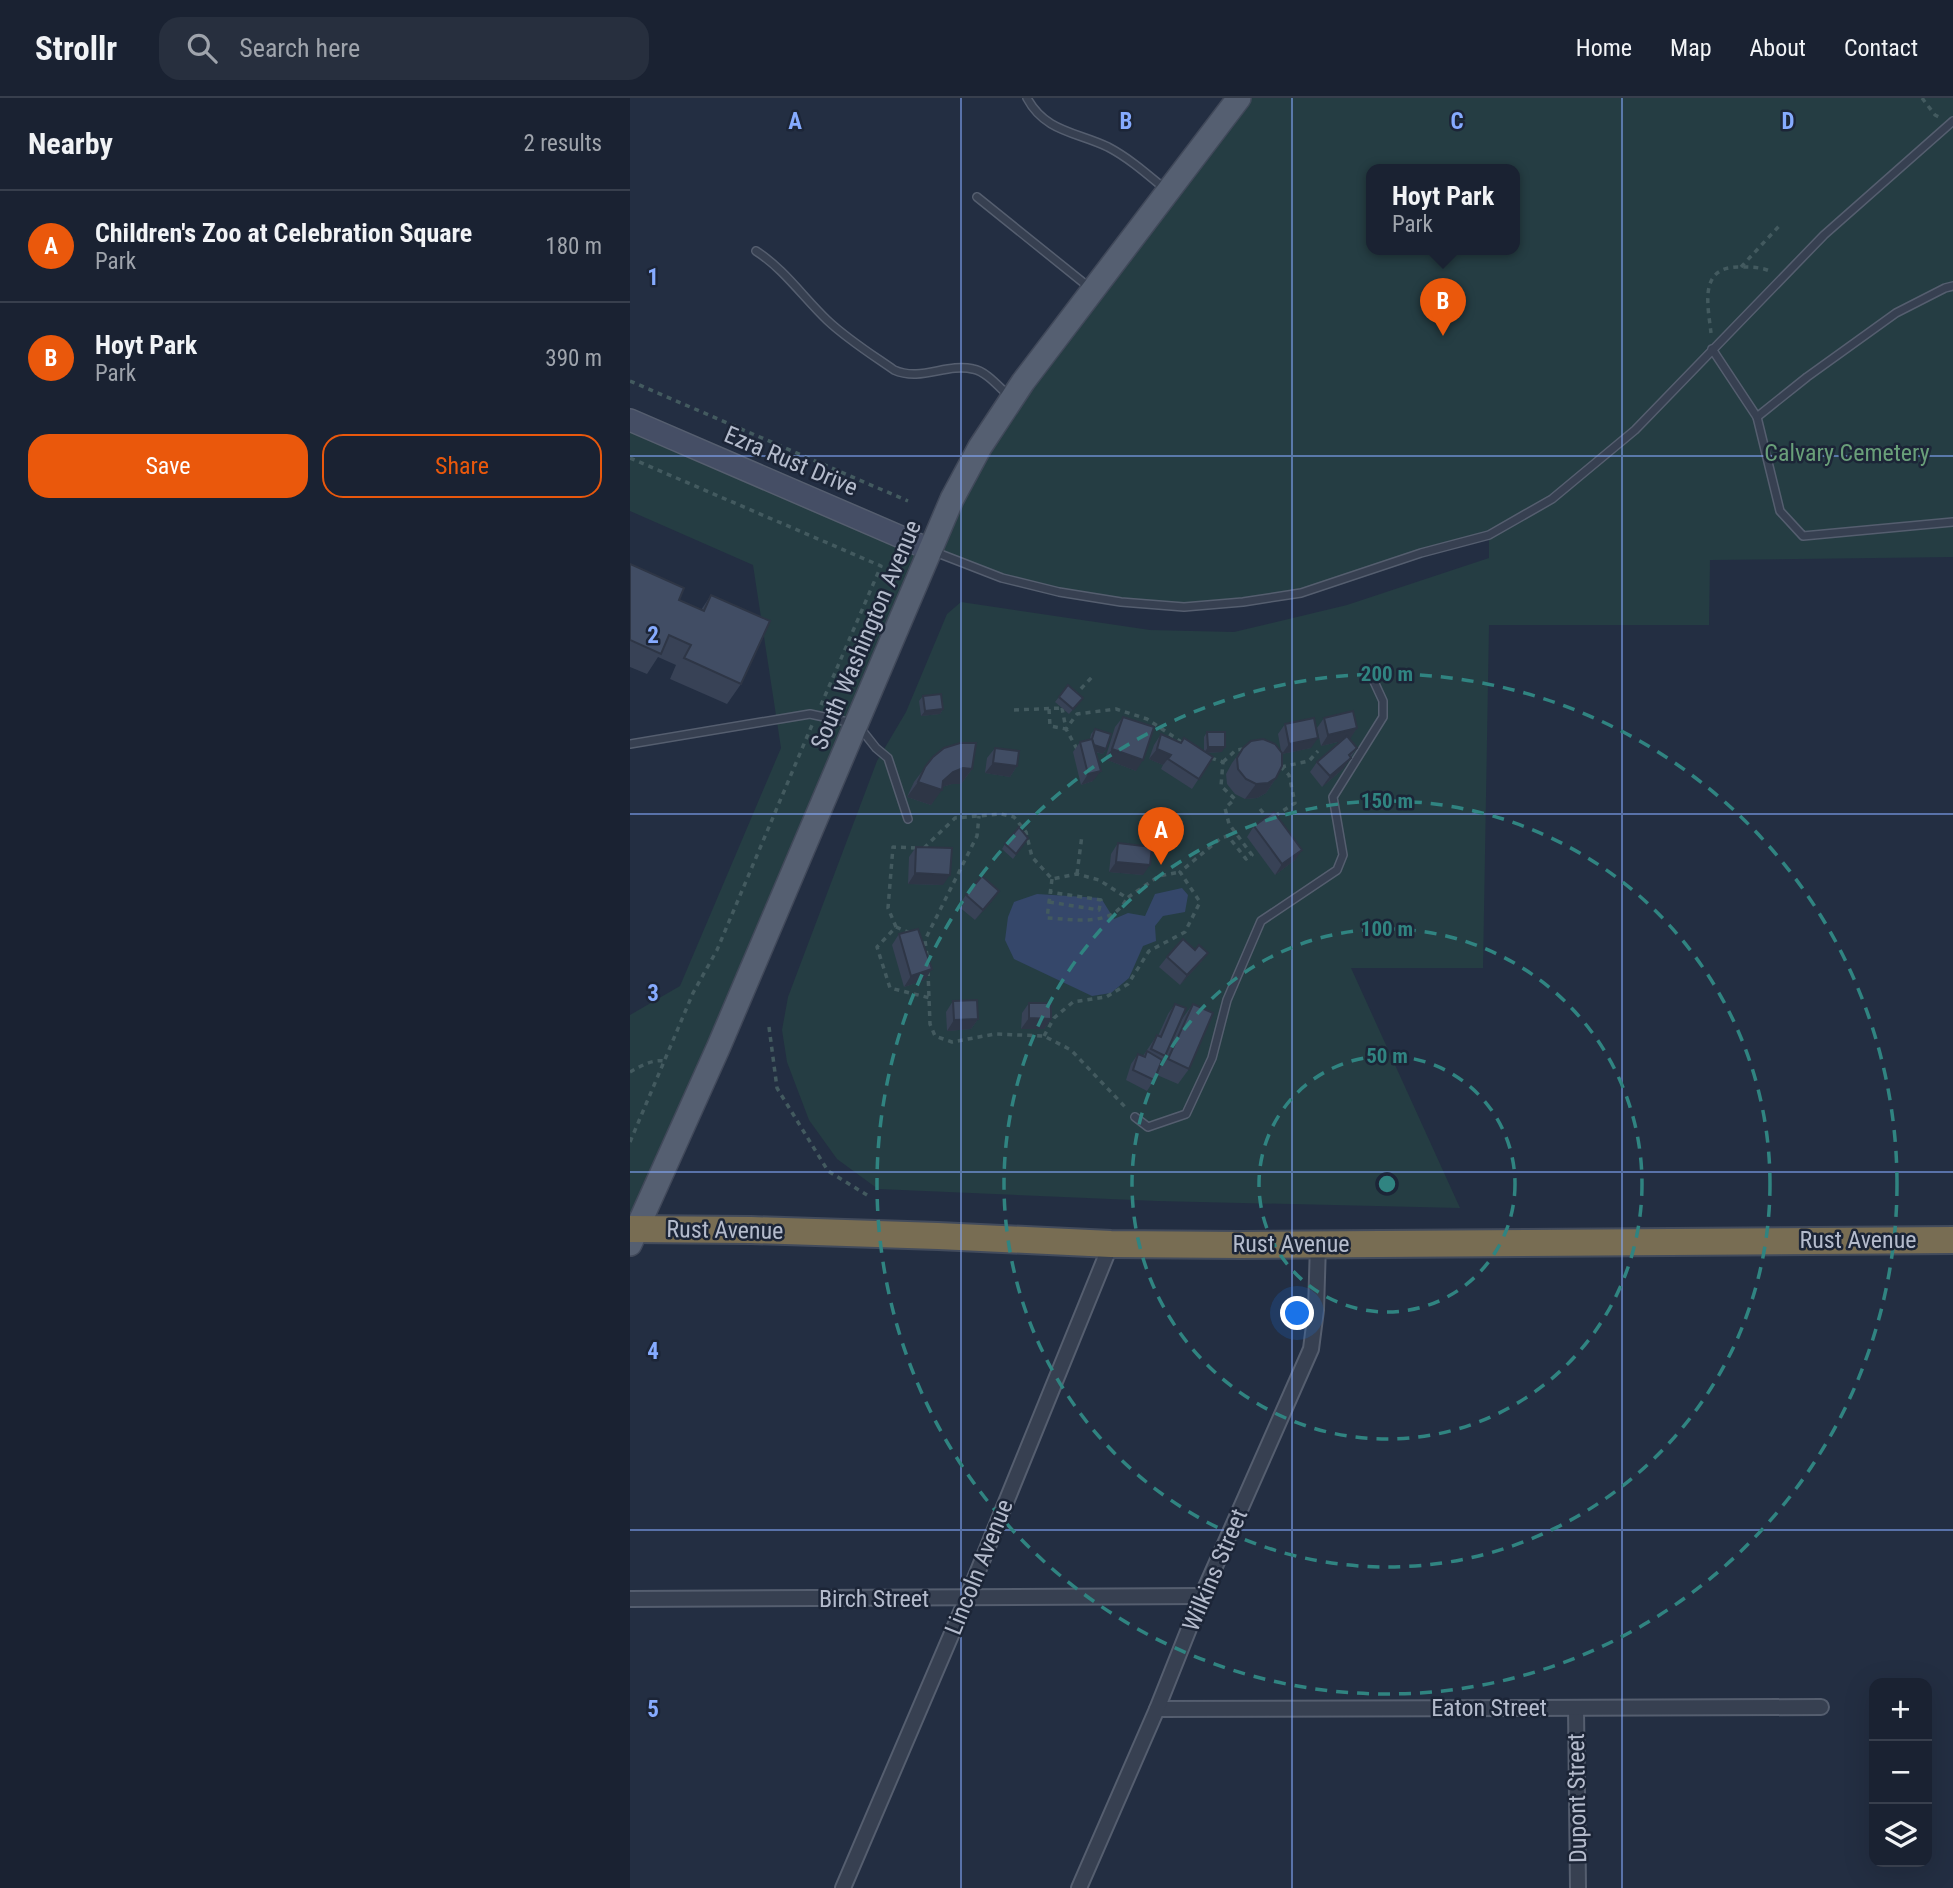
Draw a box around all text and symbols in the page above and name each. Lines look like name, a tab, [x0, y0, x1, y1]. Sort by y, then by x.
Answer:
search box	[159, 17, 649, 80]
text: Strollr	[35, 29, 117, 68]
icon: search	[183, 29, 221, 67]
text: Search here	[239, 33, 360, 63]
text: Home	[1576, 34, 1632, 62]
text: Map	[1670, 34, 1712, 62]
text: About	[1750, 34, 1806, 62]
text: Contact	[1844, 34, 1918, 62]
text: A	[788, 108, 802, 135]
text: B	[1120, 108, 1132, 135]
text: C	[1450, 108, 1464, 135]
text: D	[1782, 108, 1795, 135]
text: Nearby	[28, 126, 113, 161]
text: 2 results	[524, 130, 602, 157]
popup	[1366, 164, 1520, 255]
text: Hoyt Park	[1392, 181, 1494, 211]
text: Park	[1392, 211, 1433, 238]
text: Children's Zoo at Celebration Square	[95, 218, 472, 248]
text: A	[44, 233, 58, 260]
text: 180 m	[545, 233, 602, 260]
text: Park	[95, 248, 136, 275]
text: 1	[647, 264, 659, 291]
pin: B	[1420, 278, 1466, 336]
text: Hoyt Park	[95, 330, 197, 360]
text: B	[45, 345, 57, 372]
text: 390 m	[545, 345, 602, 372]
text: Park	[95, 360, 136, 387]
street label: Ezra Rust Drive	[720, 420, 862, 502]
button: Save	[28, 434, 308, 498]
button: Share	[322, 434, 602, 498]
park label: Calvary Cemetery	[1764, 439, 1930, 467]
street label: South Washington Avenue	[805, 516, 927, 754]
text: 2	[647, 622, 659, 649]
text: 200 m	[1361, 662, 1413, 686]
text: 150 m	[1361, 789, 1413, 813]
pin: A	[1138, 807, 1184, 865]
text: 100 m	[1361, 917, 1413, 941]
text: 3	[647, 980, 659, 1007]
text: 50 m	[1366, 1044, 1408, 1068]
centre of rings	[1375, 1172, 1399, 1196]
street label: Rust Avenue	[666, 1215, 784, 1245]
street label: Rust Avenue	[1800, 1226, 1917, 1254]
street label: Rust Avenue	[1233, 1230, 1350, 1258]
your location	[1280, 1296, 1314, 1330]
text: 4	[647, 1338, 659, 1365]
street label: Lincoln Avenue	[939, 1495, 1019, 1639]
street label: Wilkins Street	[1177, 1505, 1253, 1635]
street label: Birch Street	[819, 1585, 929, 1613]
map controls	[1869, 1678, 1932, 1867]
button: +	[1869, 1678, 1932, 1741]
street label: Eaton Street	[1431, 1694, 1547, 1722]
text: 5	[647, 1696, 659, 1723]
street label: Dupont Street	[1562, 1733, 1592, 1863]
button: −	[1869, 1741, 1932, 1804]
button: layers	[1869, 1804, 1932, 1867]

